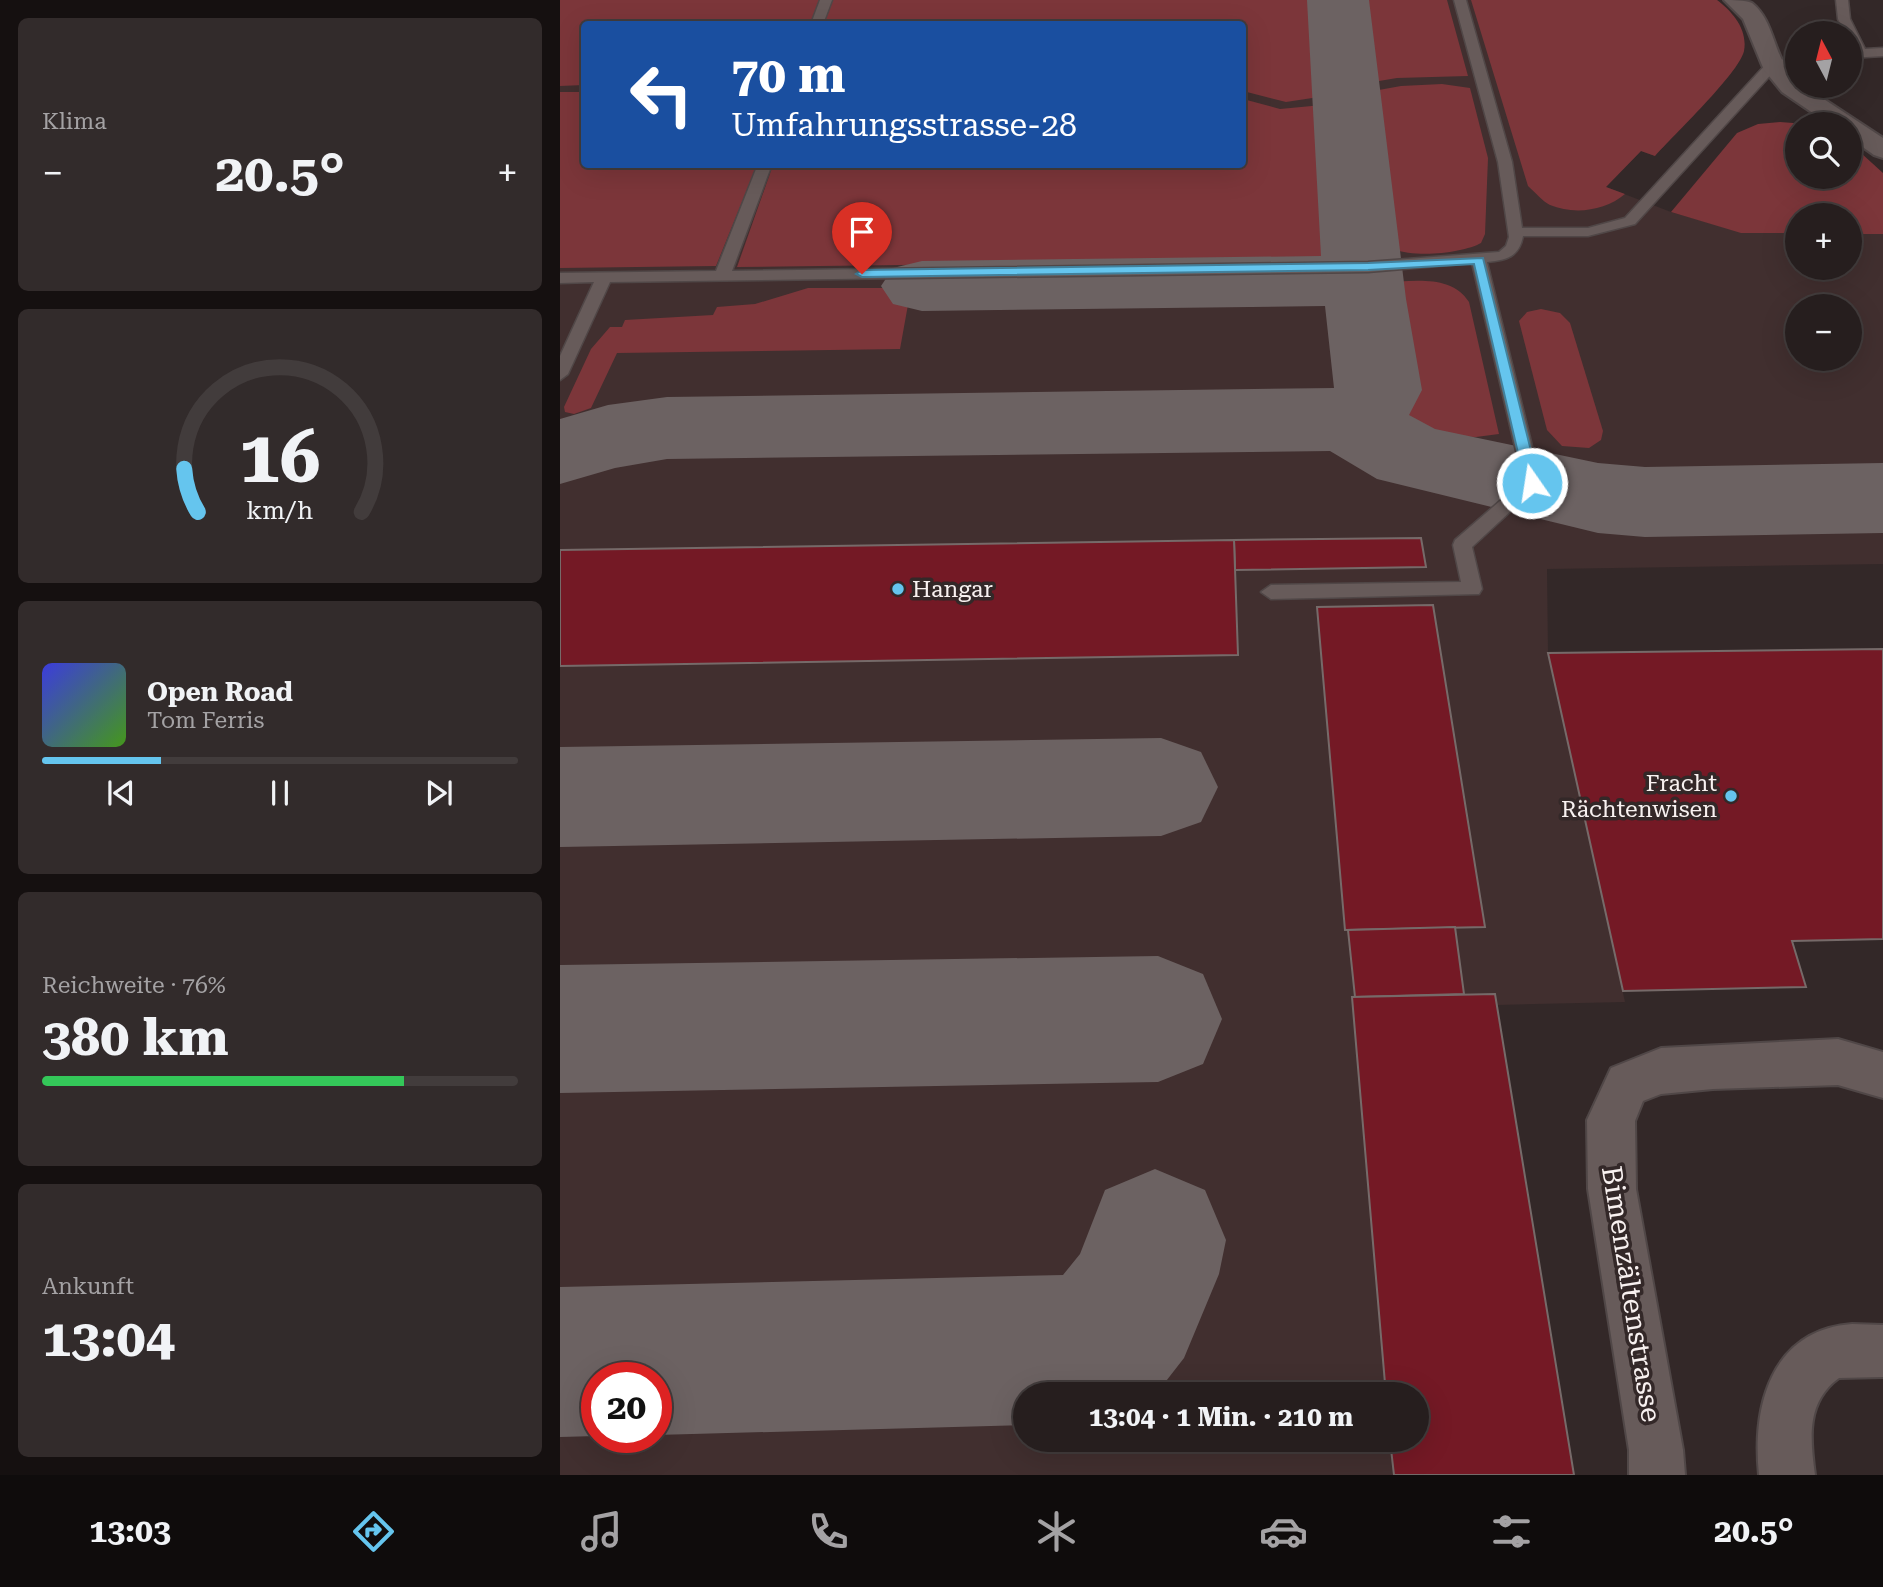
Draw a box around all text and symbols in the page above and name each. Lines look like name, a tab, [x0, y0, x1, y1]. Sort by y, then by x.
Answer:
north arrow	[1785, 21, 1862, 98]
map controls	[1785, 21, 1862, 371]
text: 70 m	[731, 47, 846, 104]
icon: left	[616, 49, 707, 140]
text: Umfahrungsstrasse-28	[731, 106, 1077, 144]
text: Klima	[42, 108, 107, 135]
button: search	[1785, 112, 1862, 189]
text: 20.5°	[215, 143, 345, 204]
text: −	[42, 151, 63, 195]
text: +	[497, 151, 518, 195]
pin	[832, 202, 892, 274]
button: +	[1785, 203, 1862, 280]
icon: arrive	[843, 213, 881, 251]
button: −	[1785, 294, 1862, 371]
text: 16	[239, 416, 321, 501]
position arrow	[1495, 446, 1569, 520]
text: km/h	[247, 496, 313, 525]
place label: Hangar	[912, 576, 993, 603]
marker: Hangar	[890, 581, 906, 597]
text: Open Road	[147, 677, 293, 707]
text: Tom Ferris	[147, 707, 264, 734]
place label: Fracht Rächtenwisen	[1561, 770, 1717, 823]
icon: previous	[102, 774, 140, 812]
icon: pause	[261, 774, 299, 812]
icon: next	[420, 774, 458, 812]
marker: Fracht Rächtenwisen	[1723, 788, 1739, 804]
text: Reichweite · 76%	[42, 972, 226, 999]
text: 380 km	[42, 1007, 229, 1068]
street label: Bimenzältenstrasse	[1595, 1164, 1668, 1425]
text: Ankunft	[42, 1273, 134, 1300]
text: 13:04	[42, 1308, 175, 1369]
speed limit sign: 20	[581, 1362, 672, 1453]
text: 13:04 · 1 Min. · 210 m	[1089, 1402, 1353, 1432]
icon: directions	[349, 1507, 398, 1556]
icon: music	[577, 1507, 626, 1556]
icon: phone	[804, 1507, 853, 1556]
icon: climate	[1032, 1507, 1081, 1556]
icon: car	[1259, 1507, 1308, 1556]
icon: filters	[1487, 1507, 1536, 1556]
text: 13:03	[89, 1512, 171, 1550]
text: 20.5°	[1714, 1512, 1794, 1550]

